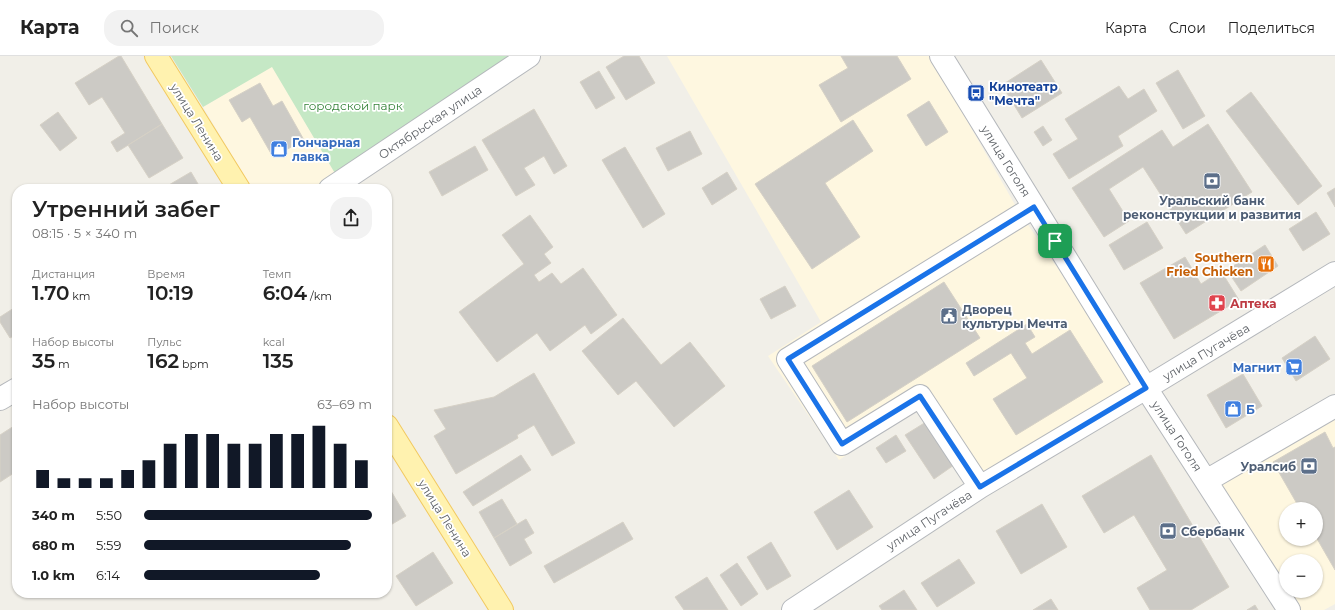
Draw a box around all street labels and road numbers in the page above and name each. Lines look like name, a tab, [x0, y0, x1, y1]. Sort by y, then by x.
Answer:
street label: улица Ленина	[167, 79, 227, 164]
street label: Октябрьская улица	[376, 82, 484, 162]
street label: улица Гоголя	[978, 122, 1034, 200]
street label: улица Пугачёва	[1159, 320, 1252, 384]
street label: улица Гоголя	[1148, 397, 1205, 474]
street label: улица Ленина	[415, 475, 475, 560]
street label: улица Пугачёва	[883, 487, 975, 554]

